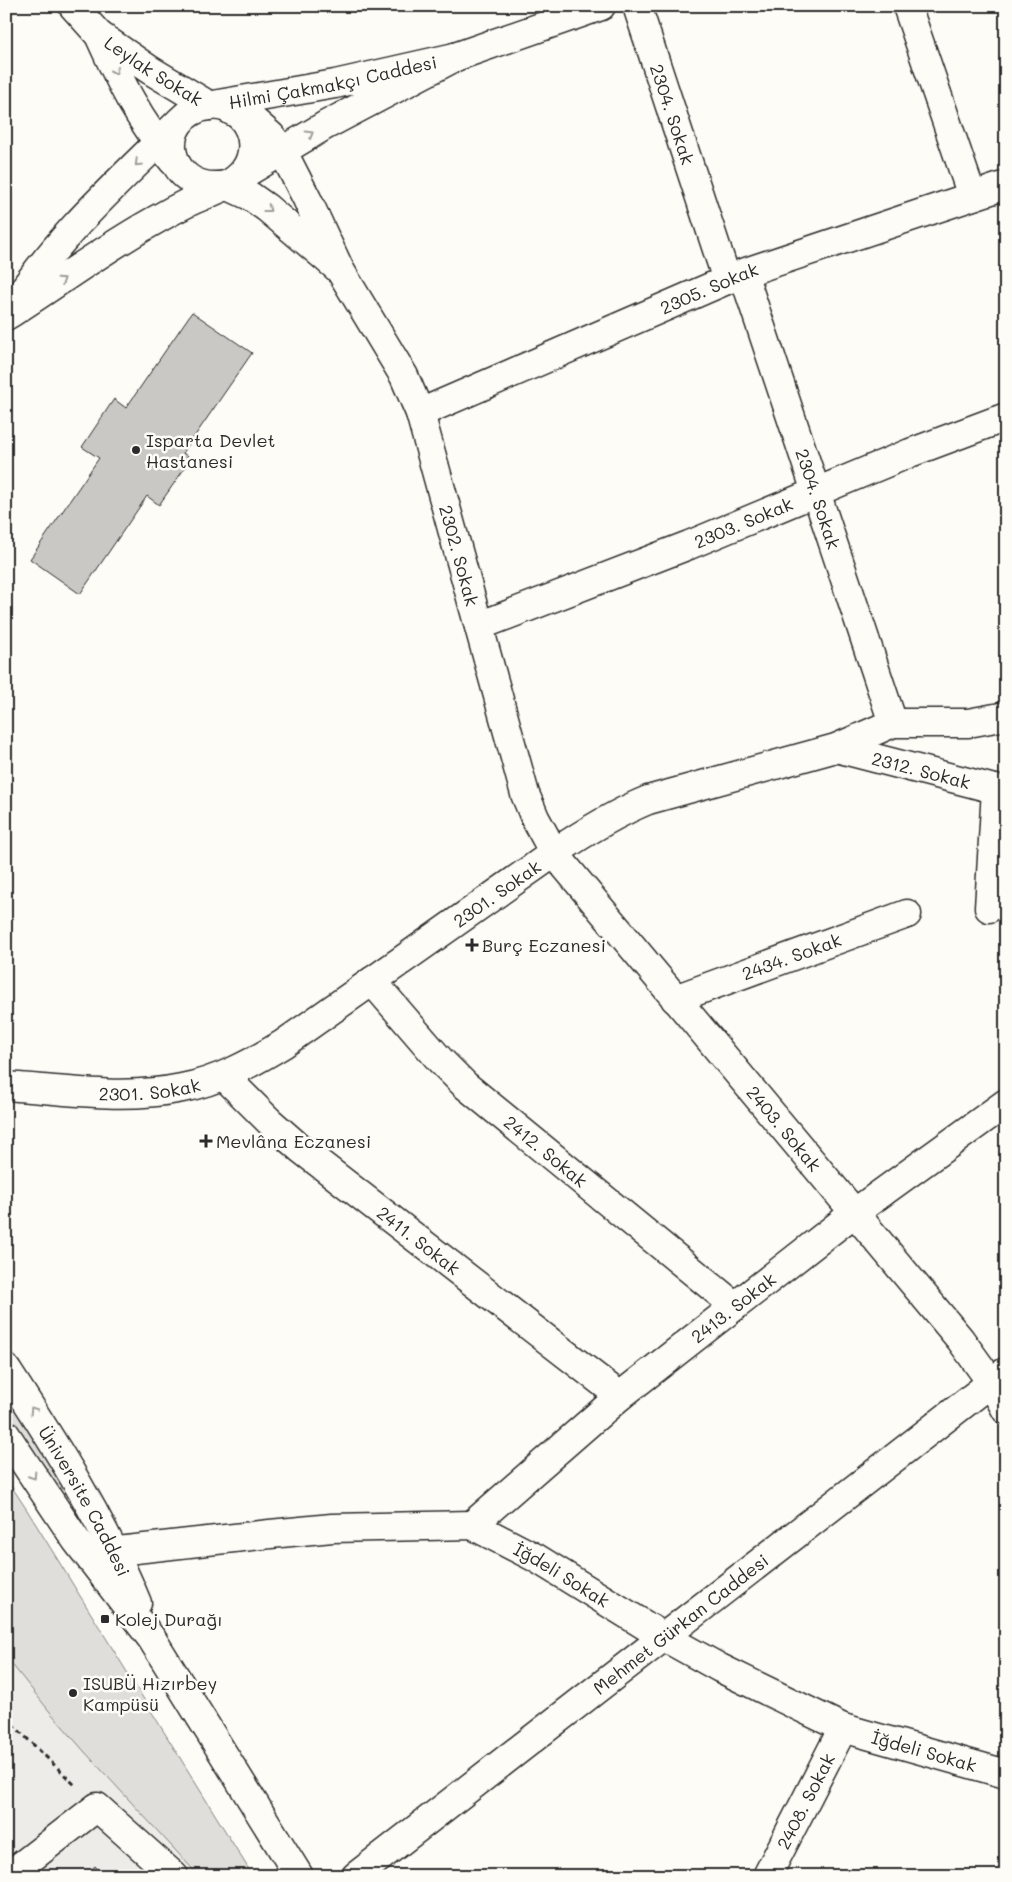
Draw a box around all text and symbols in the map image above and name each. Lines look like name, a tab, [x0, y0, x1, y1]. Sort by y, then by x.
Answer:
street label: Leylak Sokak	[100, 30, 207, 111]
street label: Hilmi Çakmakçı Caddesi	[227, 49, 439, 114]
street label: 2304. Sokak	[645, 61, 700, 168]
one-way arrow	[109, 66, 119, 75]
one-way arrow	[304, 130, 313, 140]
one-way arrow	[134, 157, 143, 166]
one-way arrow	[262, 203, 272, 212]
street label: 2305. Sokak	[656, 257, 761, 320]
one-way arrow	[56, 277, 65, 286]
place label: Isparta Devlet Hastanesi	[146, 428, 276, 473]
marker: Isparta Devlet Hastanesi	[130, 444, 142, 456]
street label: 2304. Sokak	[790, 445, 846, 552]
street label: 2303. Sokak	[691, 491, 796, 554]
street label: 2302. Sokak	[434, 502, 485, 609]
street label: 2312. Sokak	[869, 746, 973, 794]
street label: 2301. Sokak	[448, 854, 545, 933]
street label: 2434. Sokak	[738, 927, 844, 986]
place label: Burç Eczanesi	[482, 933, 606, 957]
marker: Burç Eczanesi	[466, 939, 478, 951]
street label: 2301. Sokak	[98, 1072, 203, 1106]
street label: 2403. Sokak	[741, 1081, 827, 1176]
street label: 2412. Sokak	[499, 1110, 592, 1192]
place label: Mevlâna Eczanesi	[216, 1129, 371, 1153]
marker: Mevlâna Eczanesi	[200, 1135, 212, 1147]
street label: 2411. Sokak	[372, 1200, 465, 1280]
street label: 2413. Sokak	[686, 1267, 781, 1348]
one-way arrow	[29, 1406, 39, 1415]
street label: Üniversite Caddesi	[33, 1421, 136, 1580]
one-way arrow	[26, 1470, 36, 1479]
street label: İğdeli Sokak	[510, 1537, 614, 1613]
street label: Mehmet Gürkan Caddesi	[588, 1548, 773, 1700]
place label: Kolej Durağı	[115, 1607, 223, 1631]
marker: Kolej Durağı	[99, 1613, 111, 1625]
place label: ISUBÜ Hızırbey Kampüsü	[83, 1671, 217, 1716]
marker: ISUBÜ Hızırbey Kampüsü	[67, 1687, 79, 1699]
street label: İğdeli Sokak	[869, 1725, 979, 1777]
street label: 2408. Sokak	[771, 1749, 840, 1853]

